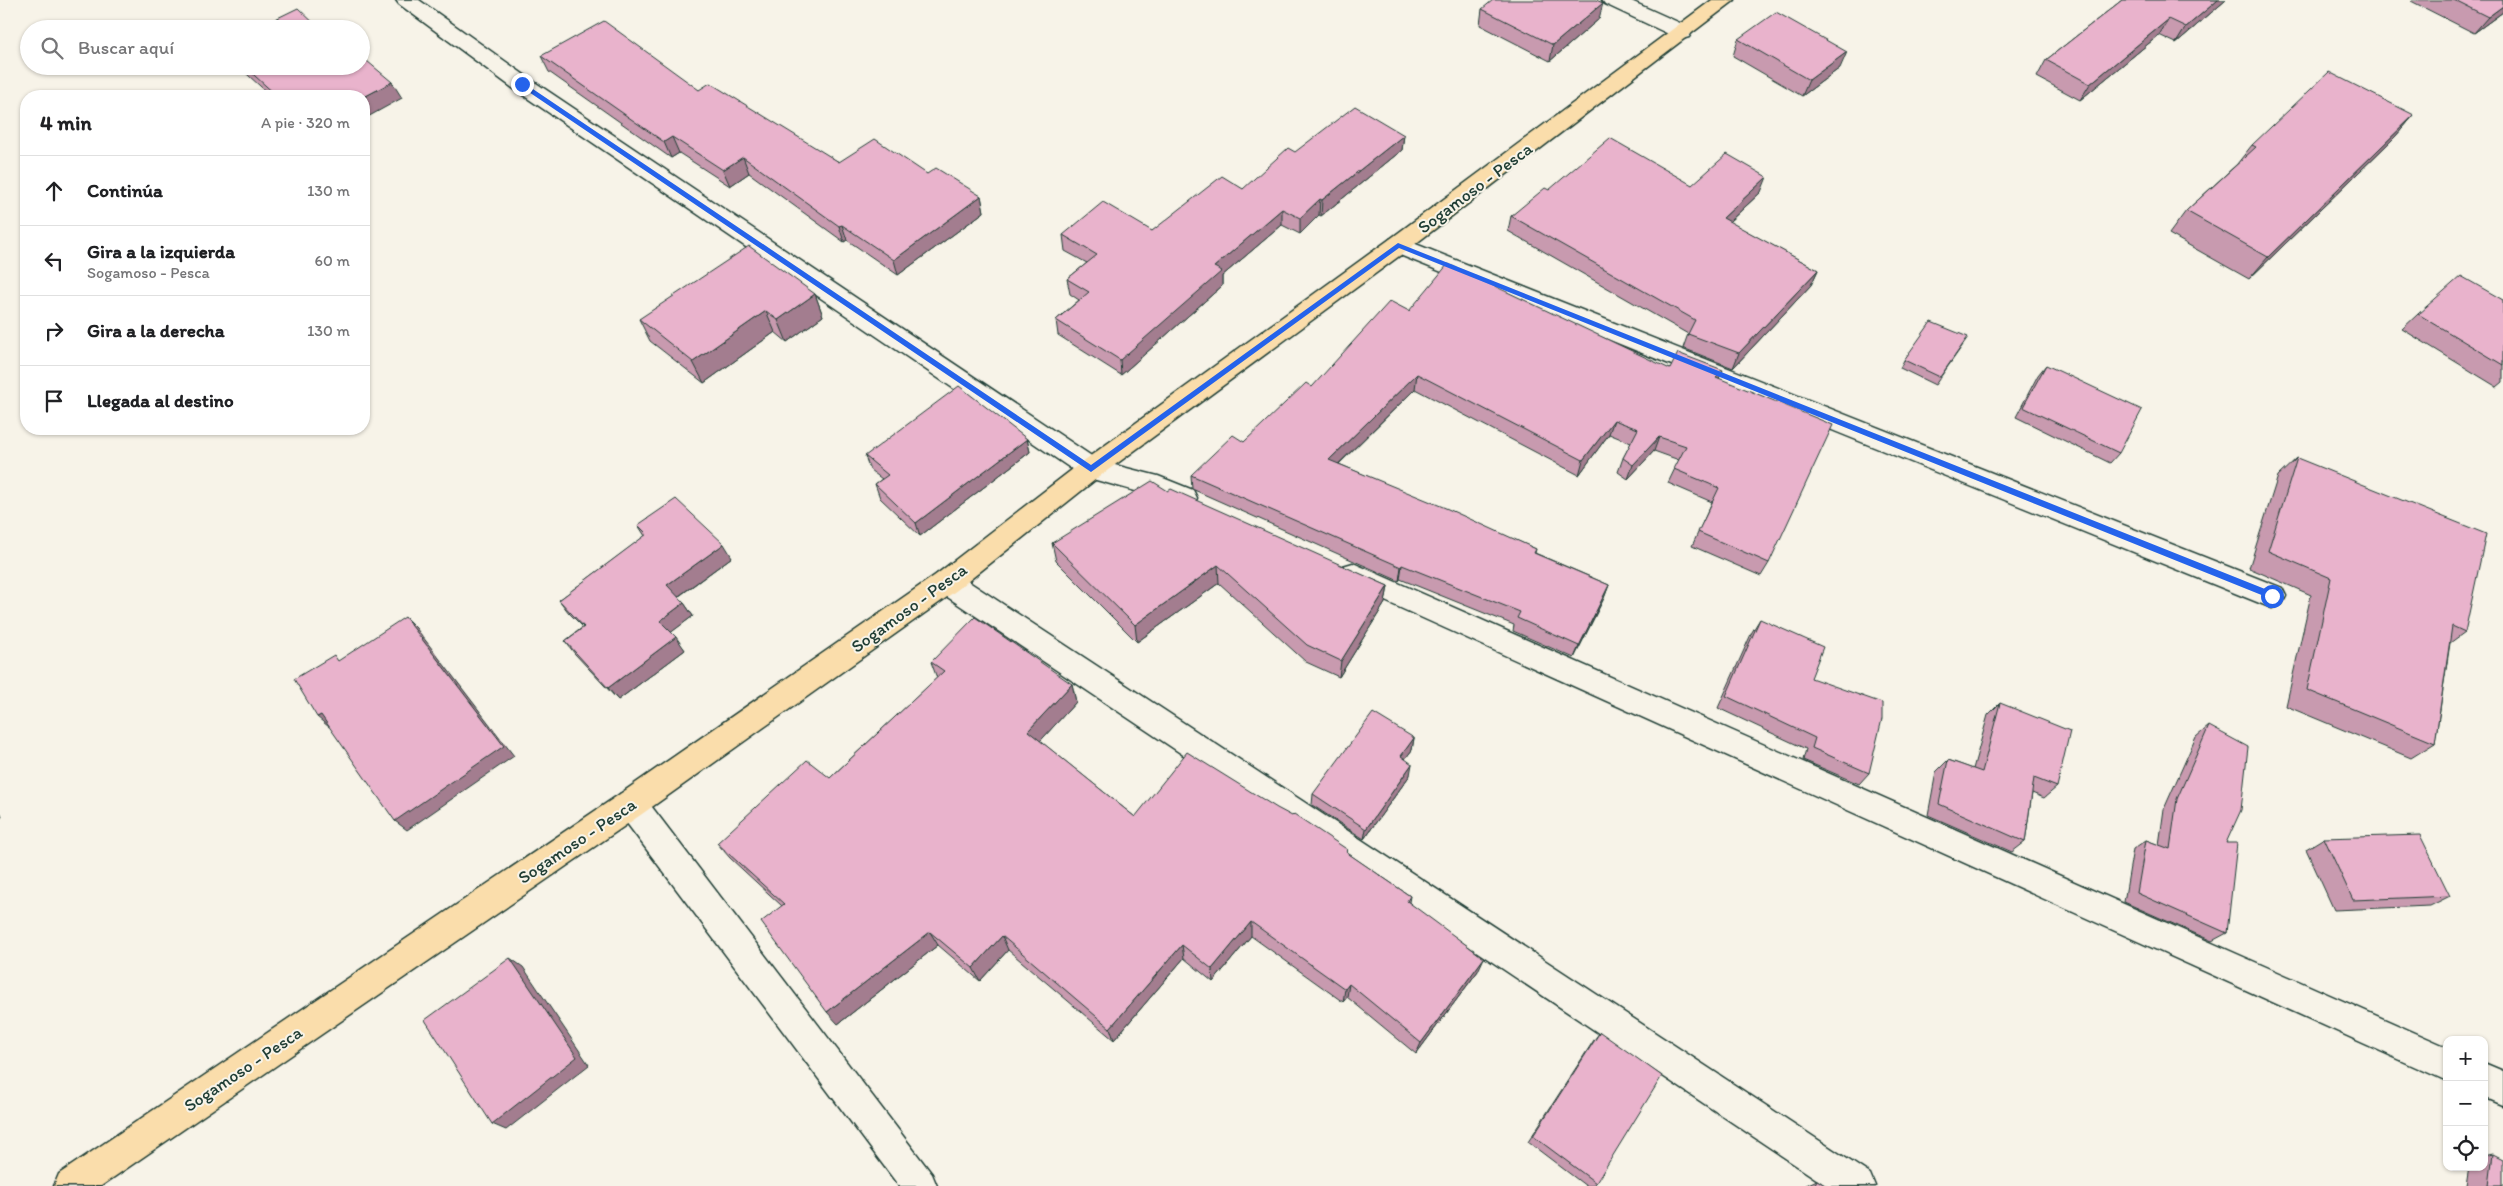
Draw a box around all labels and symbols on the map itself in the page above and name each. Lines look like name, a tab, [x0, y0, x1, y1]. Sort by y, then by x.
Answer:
route end	[511, 73, 534, 96]
street label: Sogamoso - Pesca	[1413, 137, 1537, 238]
street label: Sogamoso - Pesca	[847, 558, 972, 657]
route start	[2261, 585, 2284, 608]
street label: Sogamoso - Pesca	[514, 793, 641, 889]
street label: Sogamoso - Pesca	[180, 1021, 307, 1117]

